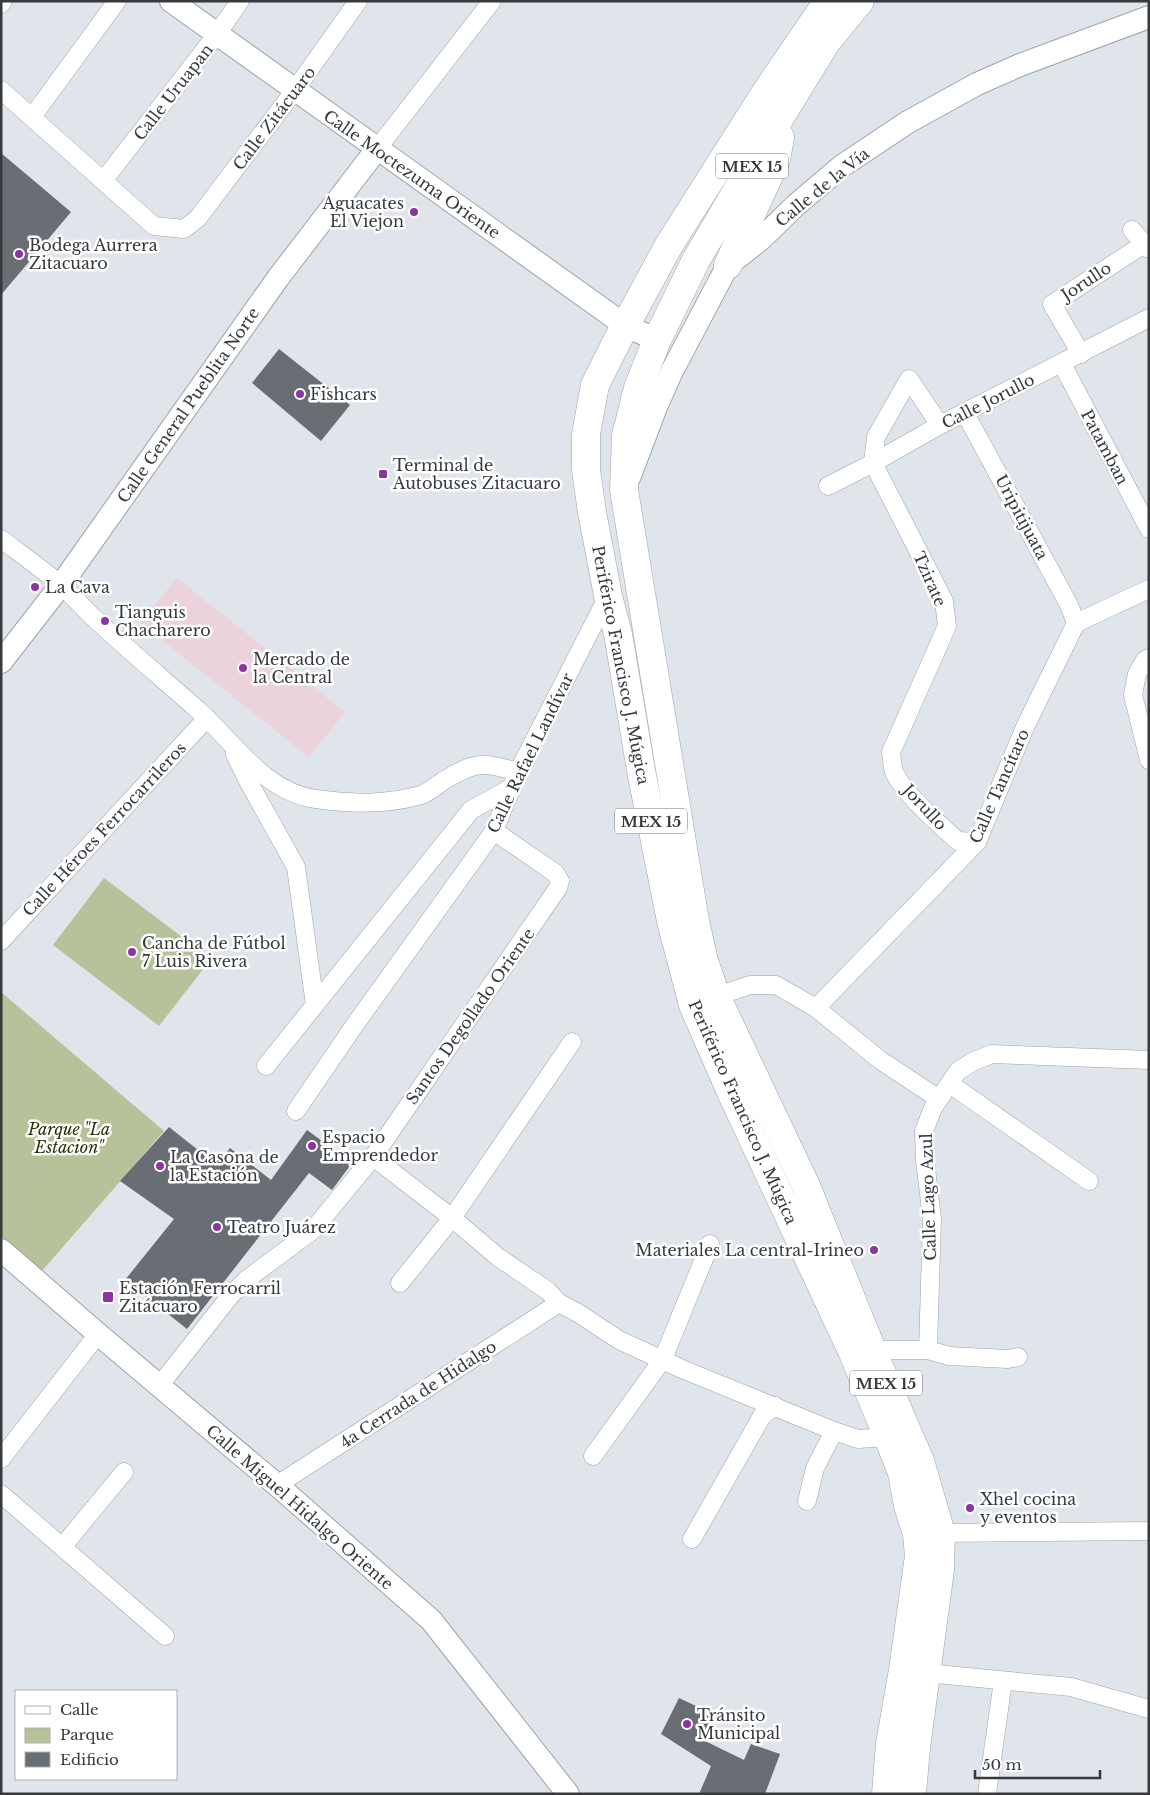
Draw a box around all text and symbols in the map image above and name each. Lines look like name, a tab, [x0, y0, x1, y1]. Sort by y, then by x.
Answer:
street label: Calle Uruapan	[129, 40, 217, 144]
street label: Calle Zitácuaro	[229, 62, 319, 174]
street label: Calle Moctezuma Oriente	[320, 105, 504, 243]
street label: Calle de la Vía	[771, 143, 873, 231]
road number: MEX 15	[716, 154, 788, 178]
place label: Aguacates El Viejon	[322, 193, 404, 231]
marker: Aguacates El Viejon	[408, 206, 420, 218]
place label: Bodega Aurrera Zitacuaro	[29, 235, 158, 273]
marker: Bodega Aurrera Zitacuaro	[13, 248, 25, 260]
street label: Jorullo	[1056, 257, 1115, 306]
street label: Calle General Pueblita Norte	[113, 303, 263, 507]
street label: Calle Jorullo	[938, 369, 1038, 433]
place label: Fishcars	[310, 384, 377, 404]
marker: Fishcars	[294, 388, 306, 400]
street label: Patamban	[1077, 406, 1133, 488]
place label: Terminal de Autobuses Zitacuaro	[392, 455, 561, 493]
marker: Terminal de Autobuses Zitacuaro	[377, 468, 389, 480]
street label: Uripitijuata	[991, 471, 1053, 563]
street label: Periférico Francisco J. Múgica	[588, 544, 654, 786]
street label: Tzirate	[909, 549, 951, 609]
place label: La Cava	[45, 577, 110, 597]
marker: La Cava	[29, 581, 41, 593]
place label: Tianguis Chacharero	[115, 602, 211, 640]
marker: Tianguis Chacharero	[99, 615, 111, 627]
place label: Mercado de la Central	[253, 649, 350, 687]
marker: Mercado de la Central	[237, 662, 249, 674]
street label: Calle Rafael Landívar	[483, 669, 578, 836]
street label: Calle Tancítaro	[965, 726, 1033, 846]
street label: Calle Héroes Ferrocarrileros	[18, 738, 190, 920]
street label: Jorullo	[897, 778, 951, 834]
road number: MEX 15	[615, 808, 687, 834]
street label: Santos Degollado Oriente	[401, 924, 539, 1108]
place label: Cancha de Fútbol 7 Luis Rivera	[142, 933, 286, 971]
marker: Cancha de Fútbol 7 Luis Rivera	[126, 946, 138, 958]
street label: Periférico Francisco J. Múgica	[684, 997, 802, 1227]
park label: Parque "La Estacion"	[27, 1119, 110, 1157]
place label: Espacio Emprendedor	[322, 1127, 439, 1165]
street label: Calle Lago Azul	[916, 1133, 940, 1261]
marker: Espacio Emprendedor	[306, 1140, 318, 1152]
place label: La Casona de la Estación	[170, 1147, 279, 1185]
marker: La Casona de la Estación	[154, 1160, 166, 1172]
place label: Teatro Juárez	[227, 1217, 336, 1237]
marker: Teatro Juárez	[211, 1221, 223, 1233]
place label: Materiales La central-Irineo	[635, 1240, 864, 1260]
marker: Materiales La central-Irineo	[868, 1244, 880, 1256]
place label: Estación Ferrocarril Zitácuaro	[119, 1278, 281, 1316]
marker: Estación Ferrocarril Zitácuaro	[101, 1290, 115, 1304]
street label: 4a Cerrada de Hidalgo	[336, 1336, 500, 1452]
road number: MEX 15	[850, 1370, 922, 1396]
street label: Calle Miguel Hidalgo Oriente	[202, 1420, 398, 1594]
place label: Xhel cocina y eventos	[980, 1489, 1076, 1527]
marker: Xhel cocina y eventos	[964, 1502, 976, 1514]
legend	[15, 1690, 178, 1780]
text: Calle	[60, 1700, 99, 1719]
place label: Tránsito Municipal	[697, 1705, 780, 1743]
marker: Tránsito Municipal	[681, 1718, 693, 1730]
text: Parque	[60, 1725, 114, 1744]
scale bar	[975, 1748, 1100, 1780]
text: Edificio	[60, 1750, 119, 1769]
text: 50 m	[982, 1755, 1022, 1774]

